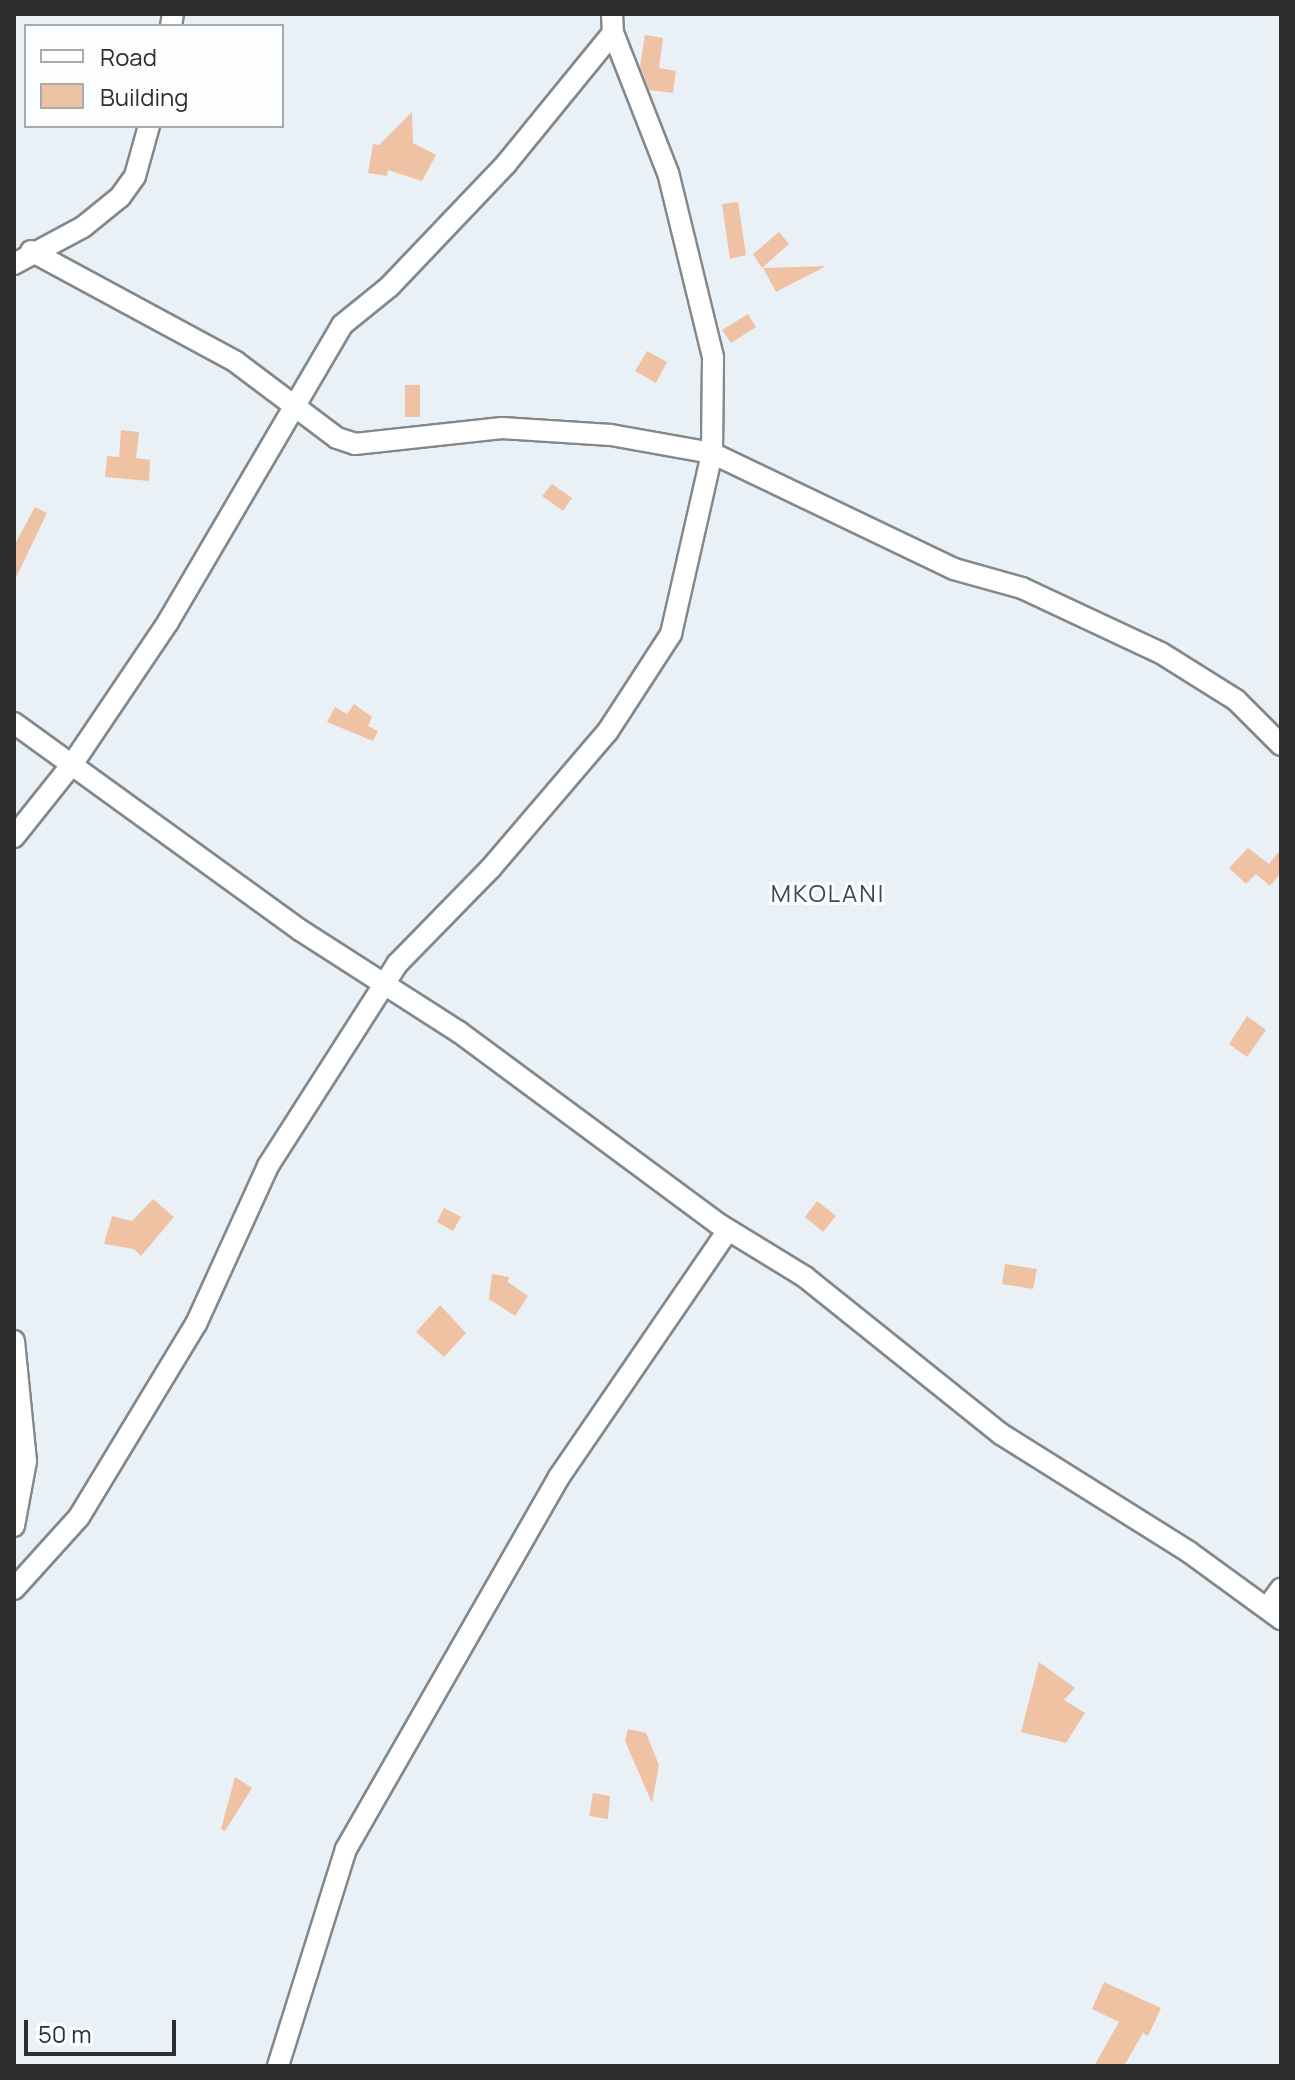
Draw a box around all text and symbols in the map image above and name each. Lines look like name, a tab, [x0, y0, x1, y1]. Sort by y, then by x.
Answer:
legend	[24, 24, 284, 128]
text: Road	[100, 40, 157, 73]
text: Building	[100, 80, 188, 113]
district label: MKOLANI	[771, 879, 885, 907]
scale bar	[28, 2004, 180, 2054]
text: 50 m	[38, 2017, 92, 2050]

